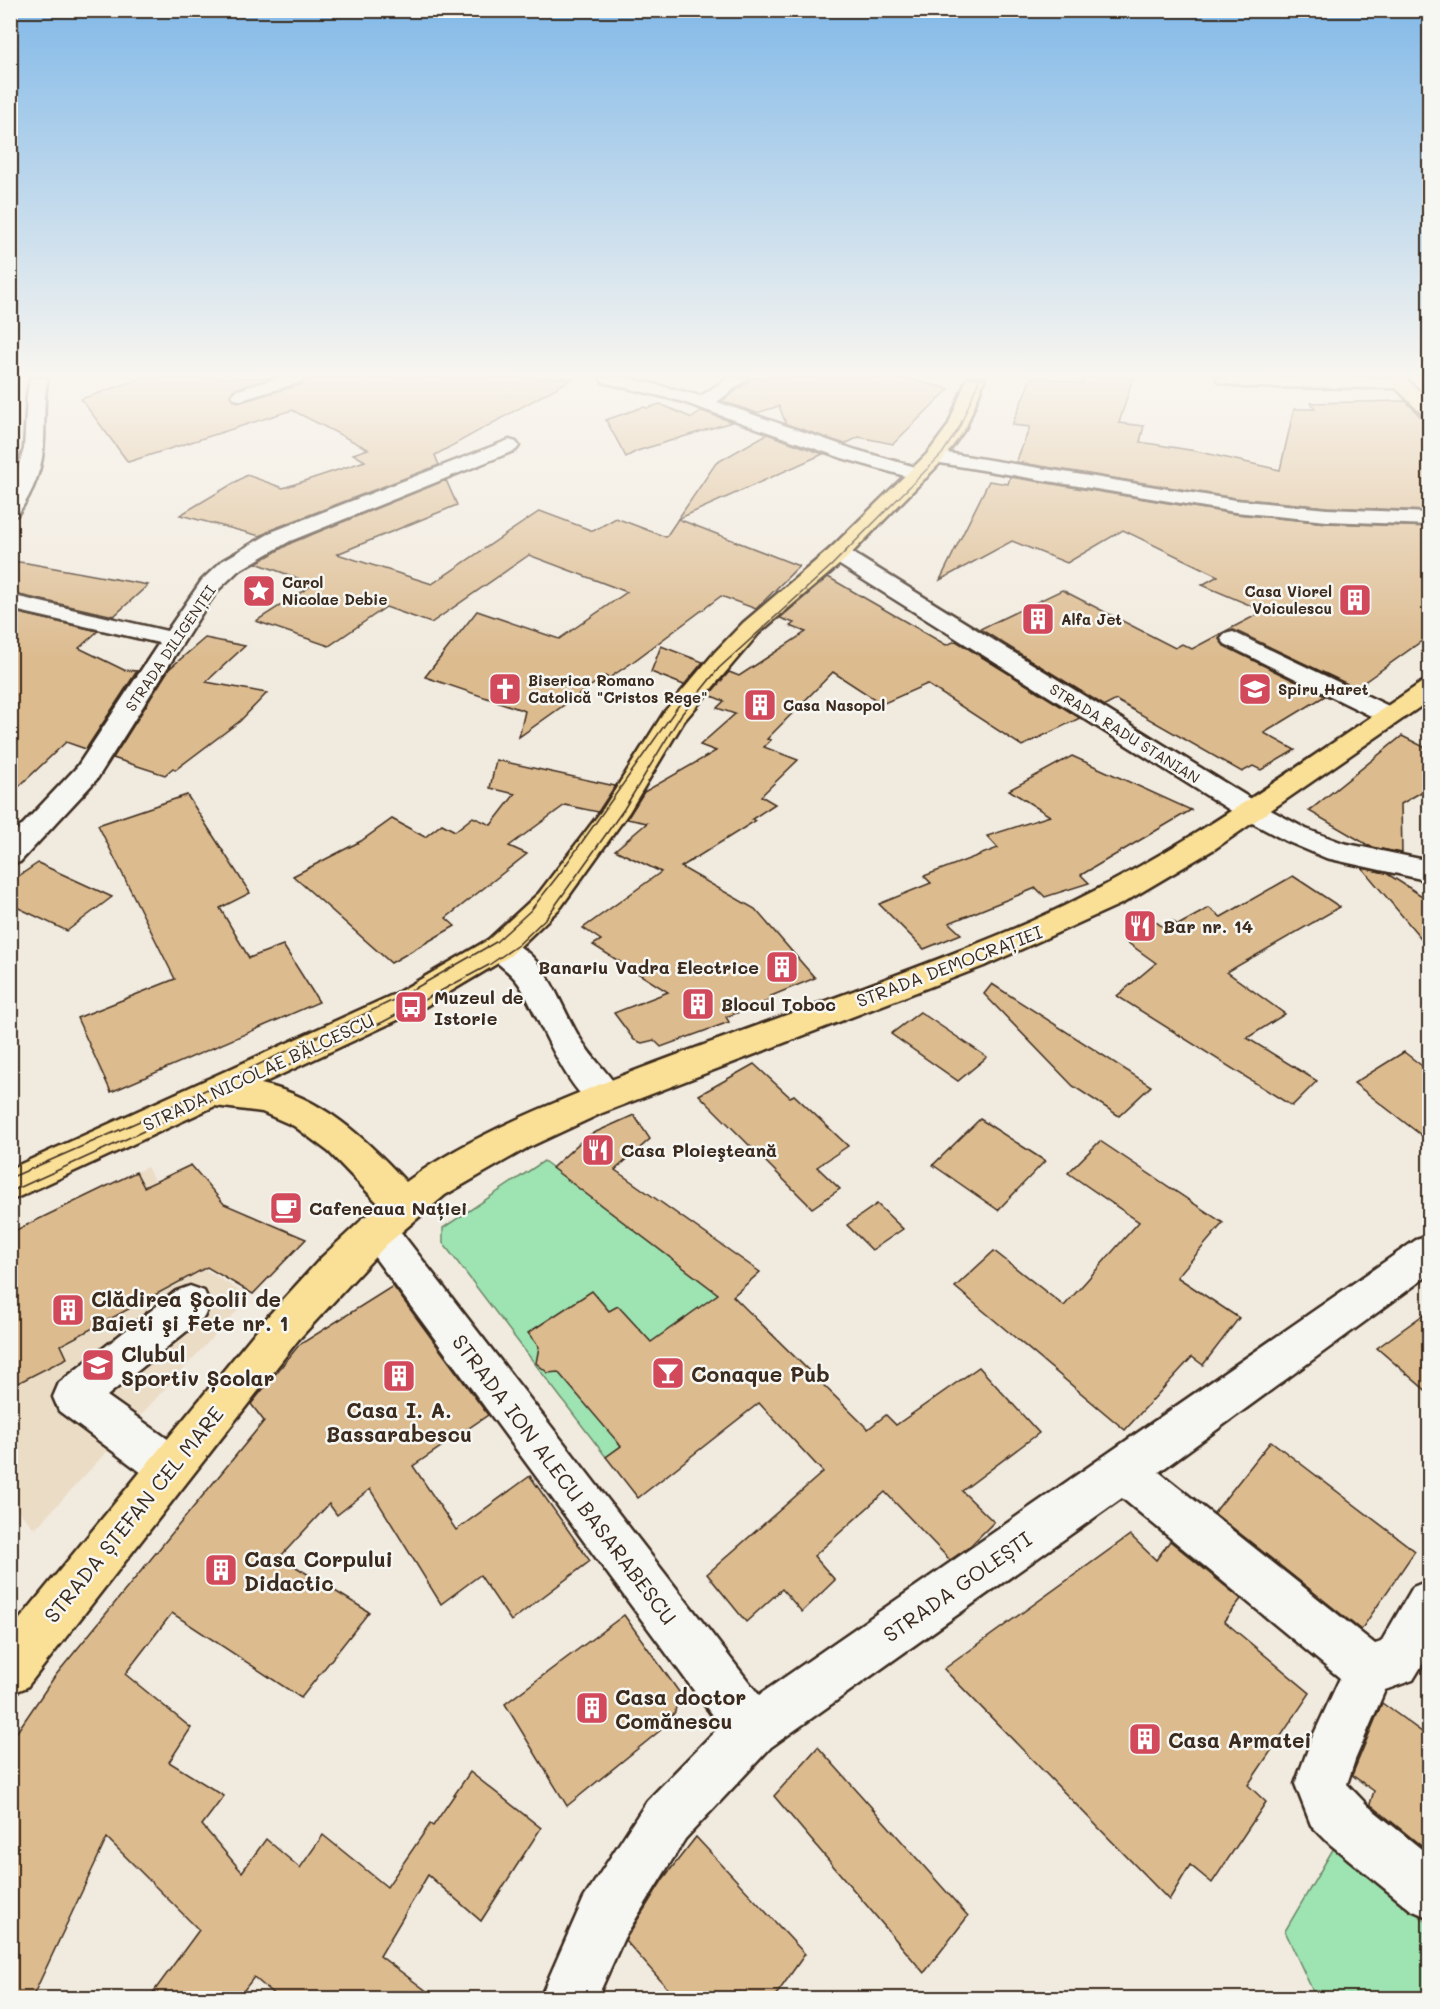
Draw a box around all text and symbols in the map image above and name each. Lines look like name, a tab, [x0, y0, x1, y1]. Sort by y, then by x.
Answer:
place label: Carol Nicolae Debie	[282, 572, 387, 609]
place icon: Carol Nicolae Debie	[241, 573, 277, 609]
street label: STRADA DILIGENȚEI	[120, 581, 220, 715]
place label: Casa Viorel Voiculescu	[1245, 581, 1332, 618]
building icon: Casa Viorel Voiculescu	[1337, 582, 1373, 618]
building icon: Alfa Jet	[1020, 601, 1056, 637]
place label: Alfa Jet	[1061, 609, 1122, 629]
place label: Biserica Romano Catolică "Cristos Rege"	[528, 670, 707, 707]
church icon: Biserica Romano Catolică "Cristos Rege"	[487, 671, 523, 707]
school or university icon: Spiru Haret	[1237, 671, 1273, 707]
street label: STRADA RADU STANIAN	[1046, 679, 1204, 787]
place label: Spiru Haret	[1278, 679, 1369, 699]
building icon: Casa Nasopol	[742, 687, 778, 723]
place label: Casa Nasopol	[783, 695, 885, 715]
restaurant icon: Bar nr. 14	[1122, 908, 1158, 944]
place label: Bar nr. 14	[1163, 914, 1253, 938]
street label: STRADA DEMOCRAȚIEI	[853, 919, 1045, 1013]
building icon: Banariu Vadra Electrice	[764, 949, 800, 985]
place label: Banariu Vadra Electrice	[538, 955, 759, 979]
place label: Muzeul de Istorie	[434, 985, 524, 1030]
building icon: Blocul Toboc	[680, 986, 716, 1022]
bus stop icon: Muzeul de Istorie	[393, 989, 429, 1025]
place label: Blocul Toboc	[721, 992, 836, 1016]
street label: STRADA NICOLAE BĂLCESCU	[139, 1008, 377, 1136]
restaurant icon: Casa Ploieşteană	[580, 1132, 616, 1168]
place label: Casa Ploieşteană	[621, 1138, 777, 1162]
cafe icon: Cafeneaua Nației	[268, 1190, 304, 1226]
place label: Cafeneaua Nației	[309, 1196, 467, 1221]
place label: Clădirea Şcolii de Baieti şi Fete nr. 1	[91, 1285, 289, 1337]
building icon: Clădirea Şcolii de Baieti şi Fete nr. 1	[50, 1292, 86, 1328]
street label: STRADA ION ALECU BASARABESCU	[447, 1329, 683, 1629]
place label: Clubul Sportiv Școlar	[121, 1340, 274, 1393]
school or university icon: Clubul Sportiv Școlar	[80, 1347, 116, 1383]
bar icon: Conaque Pub	[650, 1355, 686, 1391]
building icon: Casa I. A. Bassarabescu	[381, 1358, 417, 1394]
place label: Conaque Pub	[691, 1360, 830, 1387]
place label: Casa I. A. Bassarabescu	[326, 1396, 472, 1447]
street label: STRADA ȘTEFAN CEL MARE	[37, 1400, 229, 1628]
street label: STRADA GOLEȘTI	[878, 1525, 1037, 1648]
place label: Casa Corpului Didactic	[244, 1545, 393, 1596]
building icon: Casa Corpului Didactic	[203, 1552, 239, 1588]
place label: Casa doctor Comănescu	[615, 1683, 746, 1734]
building icon: Casa doctor Comănescu	[574, 1690, 610, 1726]
building icon: Casa Armatei	[1127, 1721, 1163, 1757]
place label: Casa Armatei	[1168, 1726, 1312, 1753]

